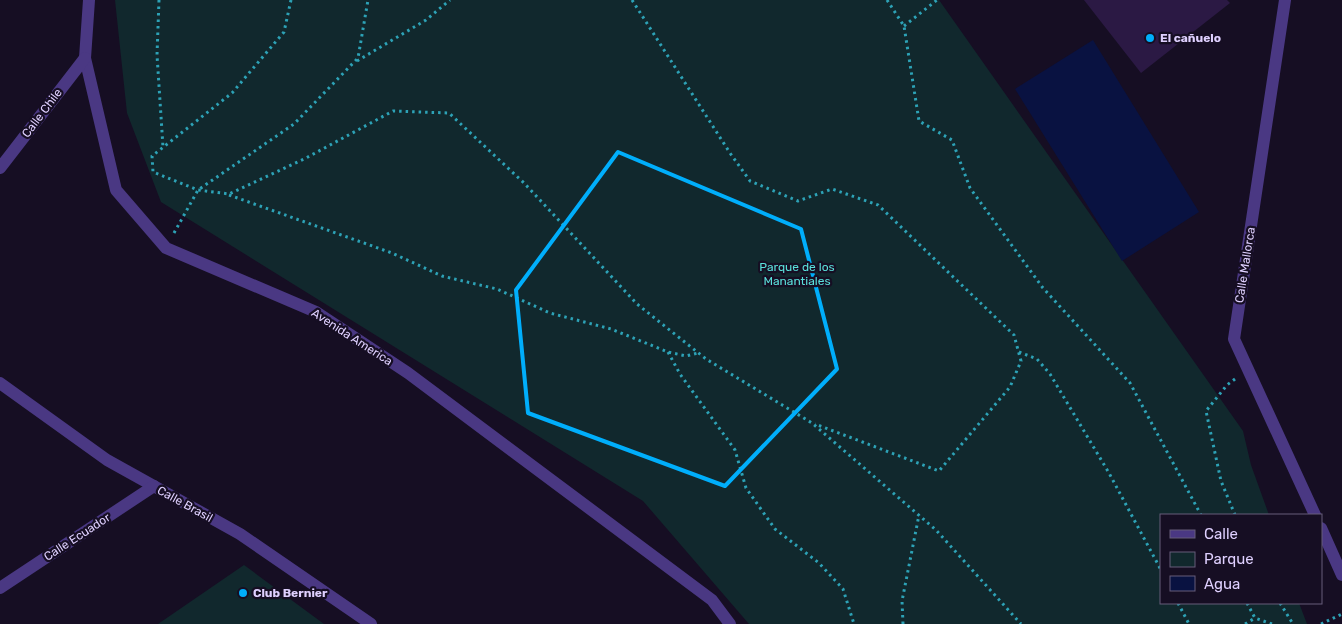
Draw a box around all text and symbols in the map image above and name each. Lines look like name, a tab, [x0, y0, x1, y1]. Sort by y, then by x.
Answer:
place label: El cañuelo	[1160, 31, 1221, 45]
marker: El cañuelo	[1144, 32, 1156, 44]
street label: Calle Chile	[19, 85, 65, 140]
street label: Calle Mallorca	[1232, 226, 1258, 304]
park label: Parque de los Manantiales	[759, 260, 835, 288]
street label: Avenida America	[309, 306, 395, 368]
street label: Calle Brasil	[155, 483, 215, 525]
street label: Calle Ecuador	[41, 510, 113, 564]
legend	[1160, 514, 1322, 604]
text: Calle	[1204, 525, 1238, 543]
text: Parque	[1204, 550, 1254, 568]
text: Agua	[1204, 575, 1240, 593]
place label: Club Bernier	[253, 586, 328, 600]
marker: Club Bernier	[237, 587, 249, 599]

